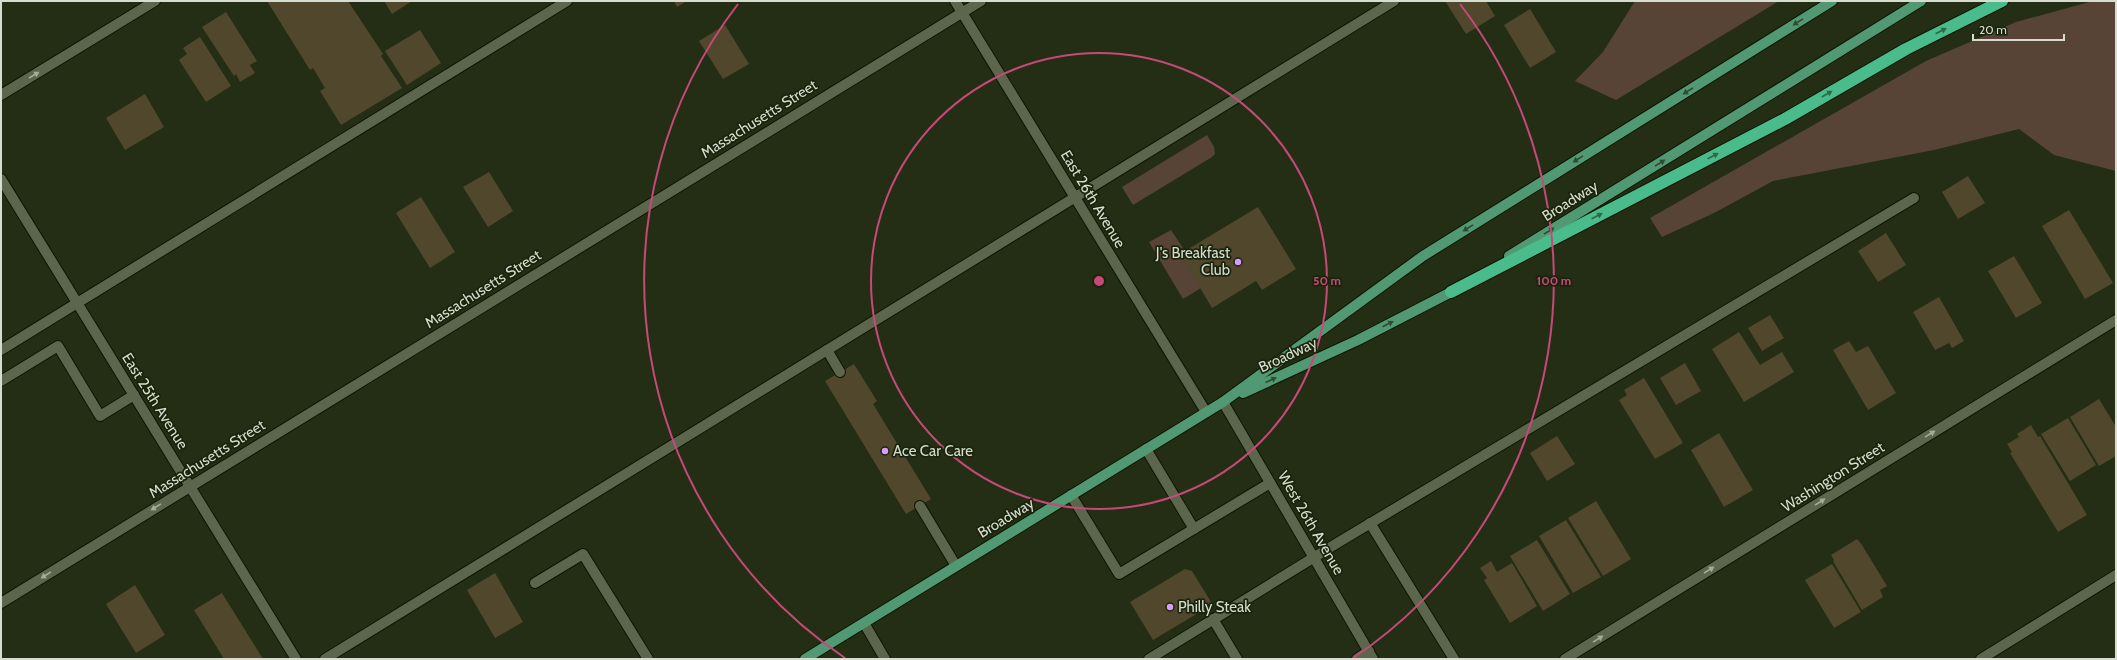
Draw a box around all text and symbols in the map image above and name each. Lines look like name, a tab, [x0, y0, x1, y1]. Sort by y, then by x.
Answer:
scale bar	[1973, 16, 2064, 42]
one-way arrow	[1793, 18, 1804, 25]
text: 20 m	[1979, 22, 2007, 37]
one-way arrow	[1935, 28, 1946, 34]
one-way arrow	[28, 71, 40, 78]
street label: Massachusetts Street	[697, 76, 821, 162]
one-way arrow	[1682, 87, 1694, 94]
one-way arrow	[1821, 91, 1833, 98]
street label: East 26th Avenue	[1057, 147, 1129, 251]
one-way arrow	[1707, 153, 1719, 160]
one-way arrow	[1572, 156, 1584, 163]
one-way arrow	[1655, 159, 1665, 167]
street label: Broadway	[1539, 177, 1602, 225]
one-way arrow	[1592, 213, 1603, 220]
one-way arrow	[1463, 224, 1473, 232]
one-way arrow	[1543, 228, 1555, 235]
place label: J's Breakfast Club	[1155, 244, 1230, 279]
street label: Massachusetts Street	[421, 246, 545, 332]
marker: J's Breakfast Club	[1233, 257, 1243, 267]
text: 50 m	[1313, 273, 1341, 288]
text: 100 m	[1537, 273, 1571, 288]
centre of rings	[1092, 274, 1106, 288]
one-way arrow	[1382, 321, 1394, 327]
street label: Broadway	[1256, 333, 1320, 376]
street label: East 25th Avenue	[118, 349, 192, 453]
one-way arrow	[1265, 377, 1276, 383]
street label: Massachusetts Street	[145, 416, 269, 502]
one-way arrow	[1925, 430, 1935, 438]
street label: Washington Street	[1778, 438, 1888, 516]
place label: Ace Car Care	[893, 442, 973, 460]
marker: Ace Car Care	[880, 446, 890, 456]
street label: West 26th Avenue	[1274, 468, 1348, 578]
street label: Broadway	[975, 494, 1038, 542]
one-way arrow	[1814, 499, 1826, 506]
one-way arrow	[151, 503, 162, 511]
one-way arrow	[1703, 567, 1715, 574]
one-way arrow	[40, 572, 52, 579]
place label: Philly Steak	[1178, 598, 1251, 616]
marker: Philly Steak	[1165, 602, 1175, 612]
one-way arrow	[1592, 635, 1604, 642]

